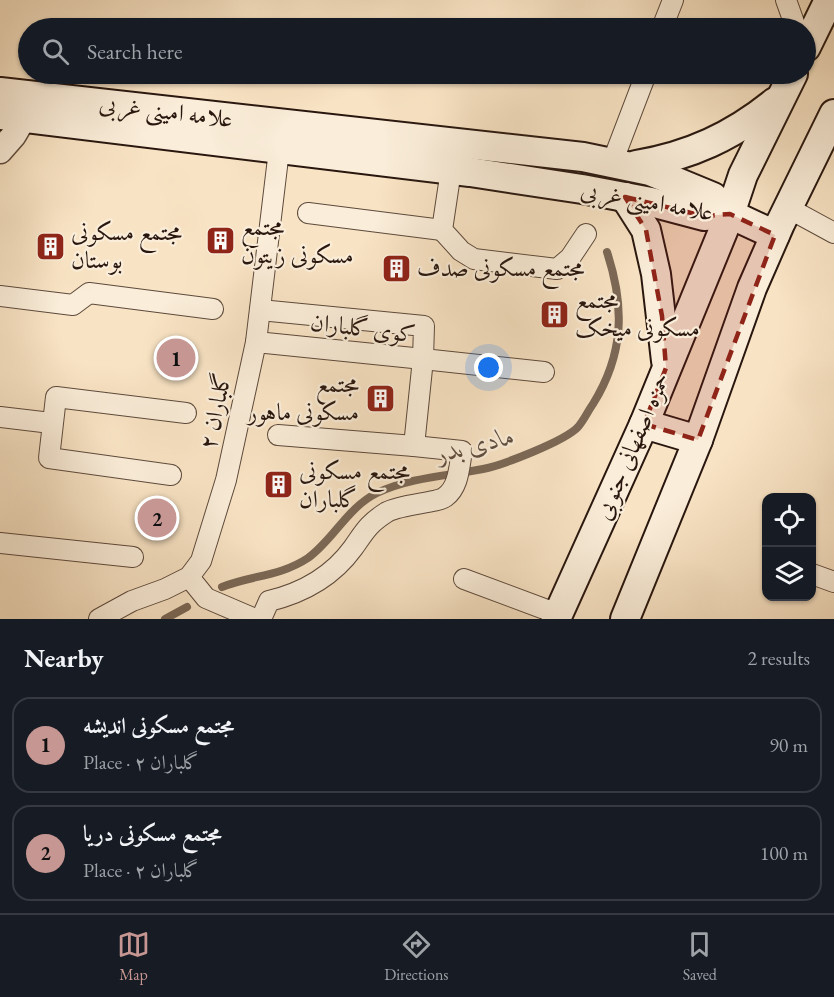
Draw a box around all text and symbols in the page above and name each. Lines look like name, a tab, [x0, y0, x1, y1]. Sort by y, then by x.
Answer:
search box	[18, 18, 816, 84]
icon: search	[39, 35, 72, 68]
text: Search here	[87, 37, 182, 66]
street label: علامه امینی غربی	[97, 87, 235, 136]
street label: علامه امینی غربی	[578, 174, 716, 229]
place label: مجتمع مسکونی زیتون	[241, 211, 353, 270]
place label: مجتمع مسکونی بوستان	[71, 216, 183, 275]
building icon: مجتمع مسکونی زیتون	[204, 225, 236, 257]
building icon: مجتمع مسکونی بوستان	[34, 230, 66, 262]
building icon: مجتمع مسکونی صدف	[380, 252, 412, 284]
place label: مجتمع مسکونی صدف	[417, 252, 585, 290]
place label: مجتمع مسکونی میخک	[575, 284, 700, 343]
building icon: مجتمع مسکونی میخک	[538, 298, 570, 330]
street label: کوی گلباران	[309, 306, 417, 349]
pin: 1	[156, 336, 195, 380]
your location	[474, 353, 503, 382]
street label: حمزه اصفهانی جنوبی	[587, 367, 678, 525]
place label: مجتمع مسکونی ماهور	[246, 368, 359, 427]
street label: گلباران ۲	[191, 370, 238, 452]
building icon: مجتمع مسکونی ماهور	[364, 382, 396, 414]
water label: مادی بدر	[430, 418, 518, 471]
place label: مجتمع مسکونی گلباران	[299, 455, 411, 514]
building icon: مجتمع مسکونی گلباران	[262, 469, 294, 501]
map controls	[762, 493, 816, 601]
button: locate	[762, 493, 816, 547]
pin: 2	[138, 496, 176, 540]
button: layers	[762, 547, 816, 601]
text: Nearby	[24, 641, 104, 675]
text: 2 results	[747, 645, 810, 671]
text: مجتمع مسکونی اندیشه	[83, 711, 234, 740]
text: 1	[40, 732, 51, 758]
text: 90 m	[769, 732, 808, 758]
text: Place · گلباران ۲	[83, 749, 199, 775]
text: مجتمع مسکونی دریا	[83, 819, 221, 848]
text: 2	[40, 840, 51, 866]
text: 100 m	[760, 840, 808, 866]
text: Place · گلباران ۲	[83, 857, 199, 883]
tab: Map	[117, 928, 150, 985]
tab: Directions	[384, 928, 449, 985]
tab: Saved	[683, 928, 717, 985]

